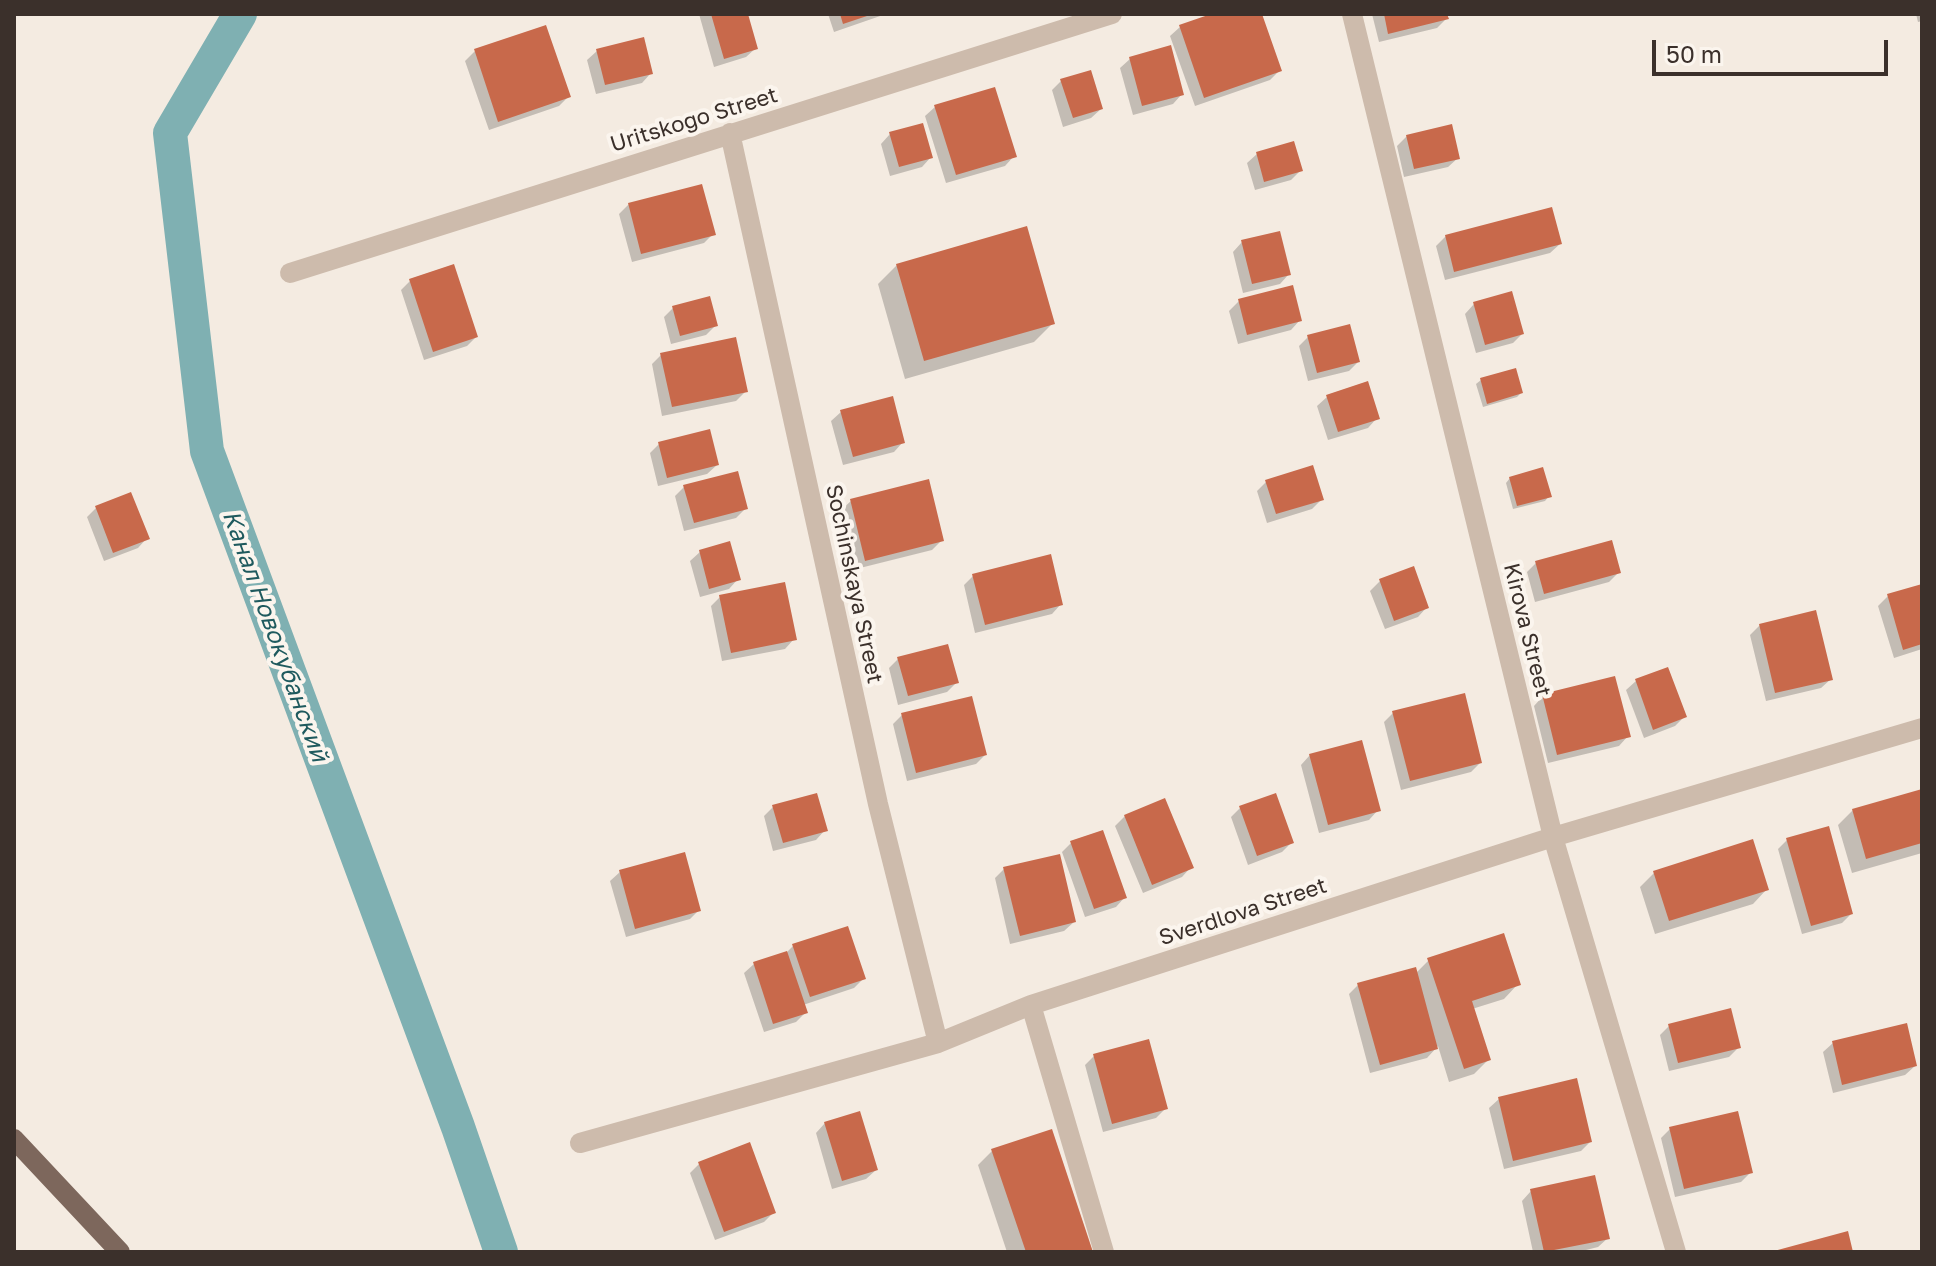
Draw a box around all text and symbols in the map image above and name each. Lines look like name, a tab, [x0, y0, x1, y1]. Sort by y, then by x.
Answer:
scale bar	[1656, 24, 1892, 74]
text: 50 m	[1666, 39, 1722, 68]
street label: Uritskogo Street	[607, 82, 781, 158]
street label: Sochinskaya Street	[820, 482, 888, 686]
water label: Канал Новокубанский	[216, 507, 334, 765]
street label: Kirova Street	[1498, 560, 1556, 700]
street label: Sverdlova Street	[1156, 872, 1330, 952]

